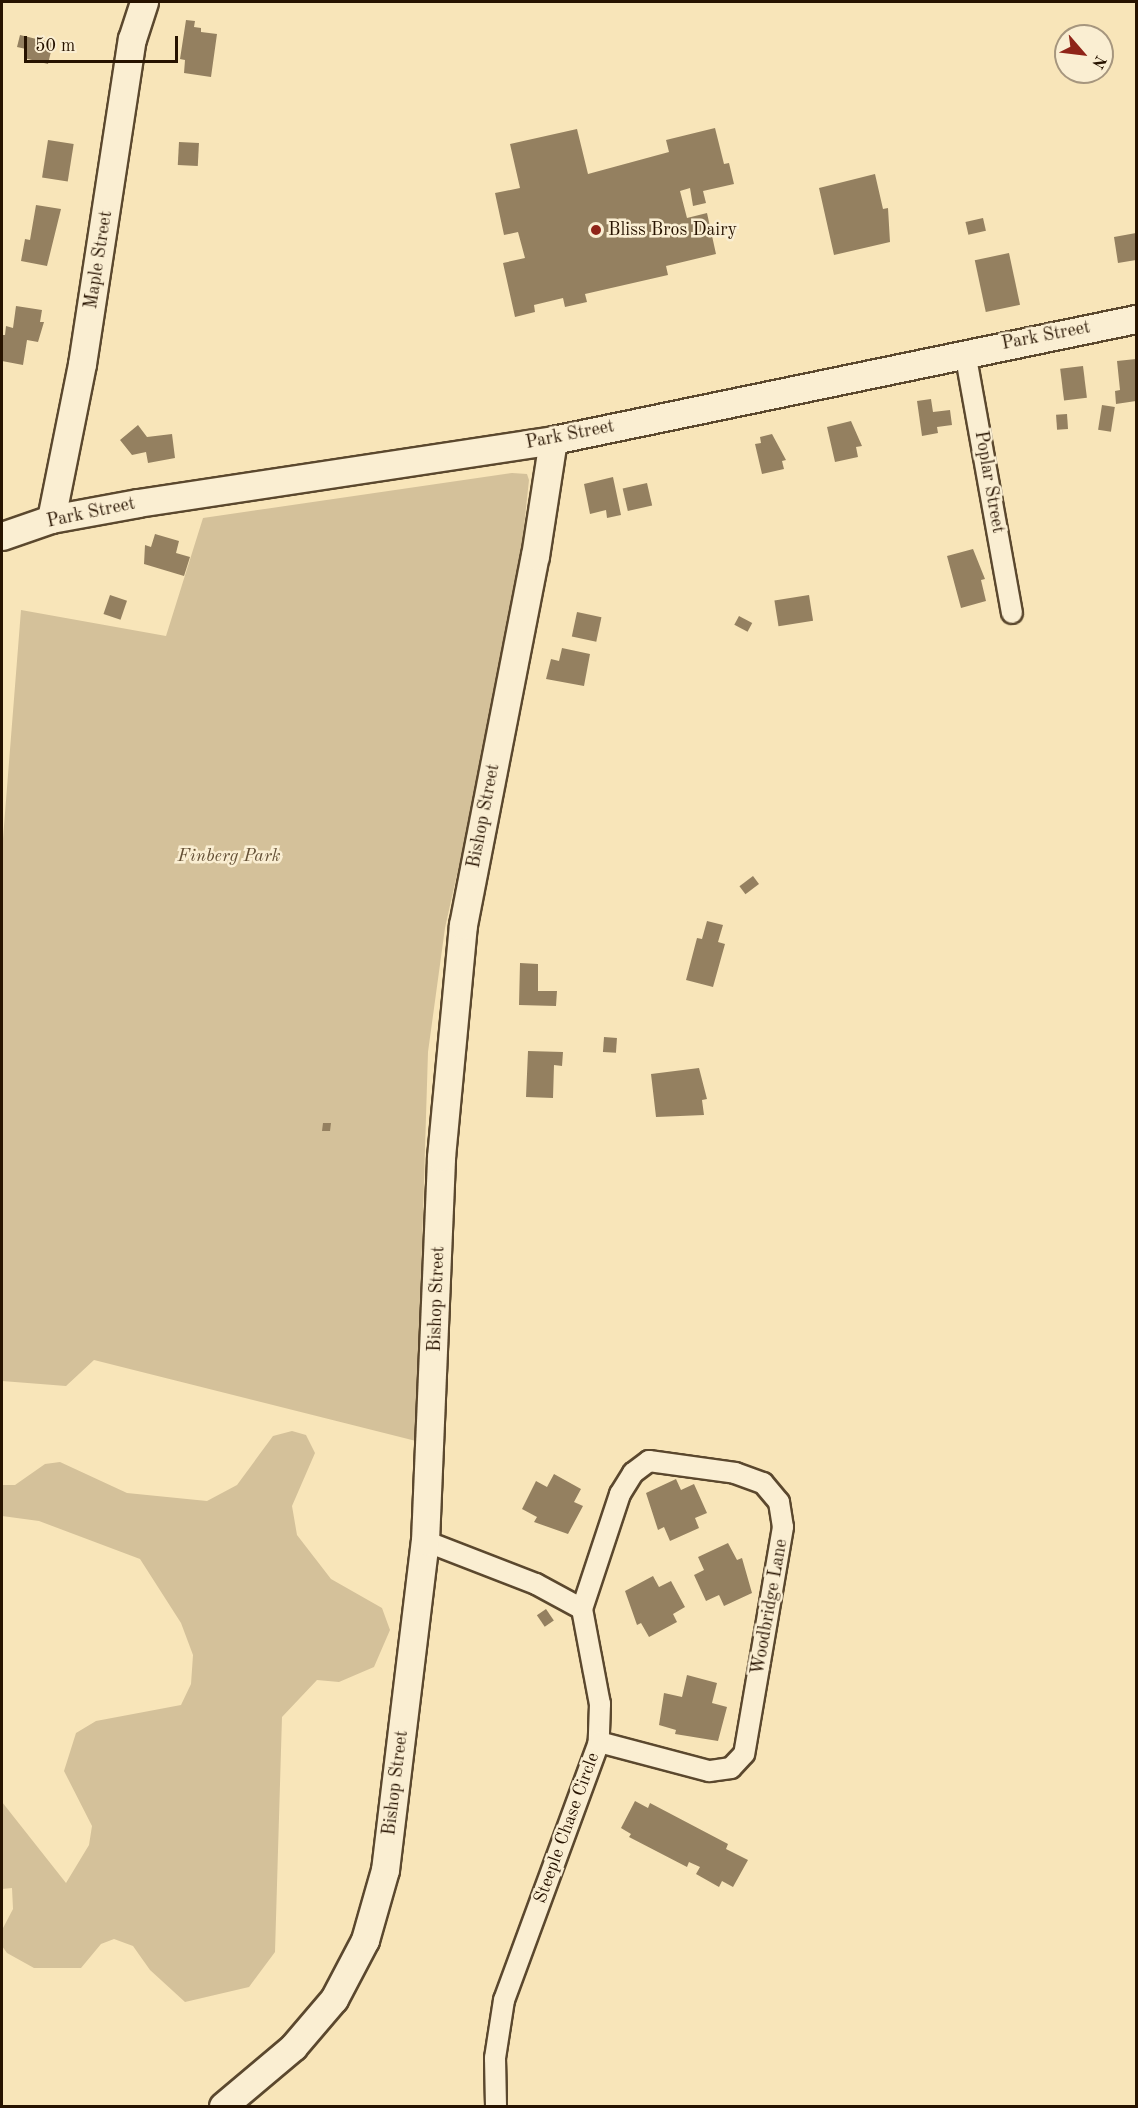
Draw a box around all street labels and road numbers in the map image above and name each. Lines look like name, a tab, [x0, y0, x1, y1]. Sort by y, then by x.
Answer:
street label: Maple Street	[81, 209, 117, 311]
street label: Park Street	[1000, 317, 1092, 355]
street label: Park Street	[524, 416, 616, 454]
street label: Poplar Street	[969, 429, 1009, 535]
street label: Park Street	[45, 493, 137, 533]
street label: Bishop Street	[463, 762, 505, 870]
street label: Bishop Street	[424, 1246, 450, 1352]
street label: Woodbridge Lane	[747, 1537, 793, 1677]
street label: Bishop Street	[379, 1729, 413, 1837]
street label: Steeple Chase Circle	[530, 1750, 604, 1906]

